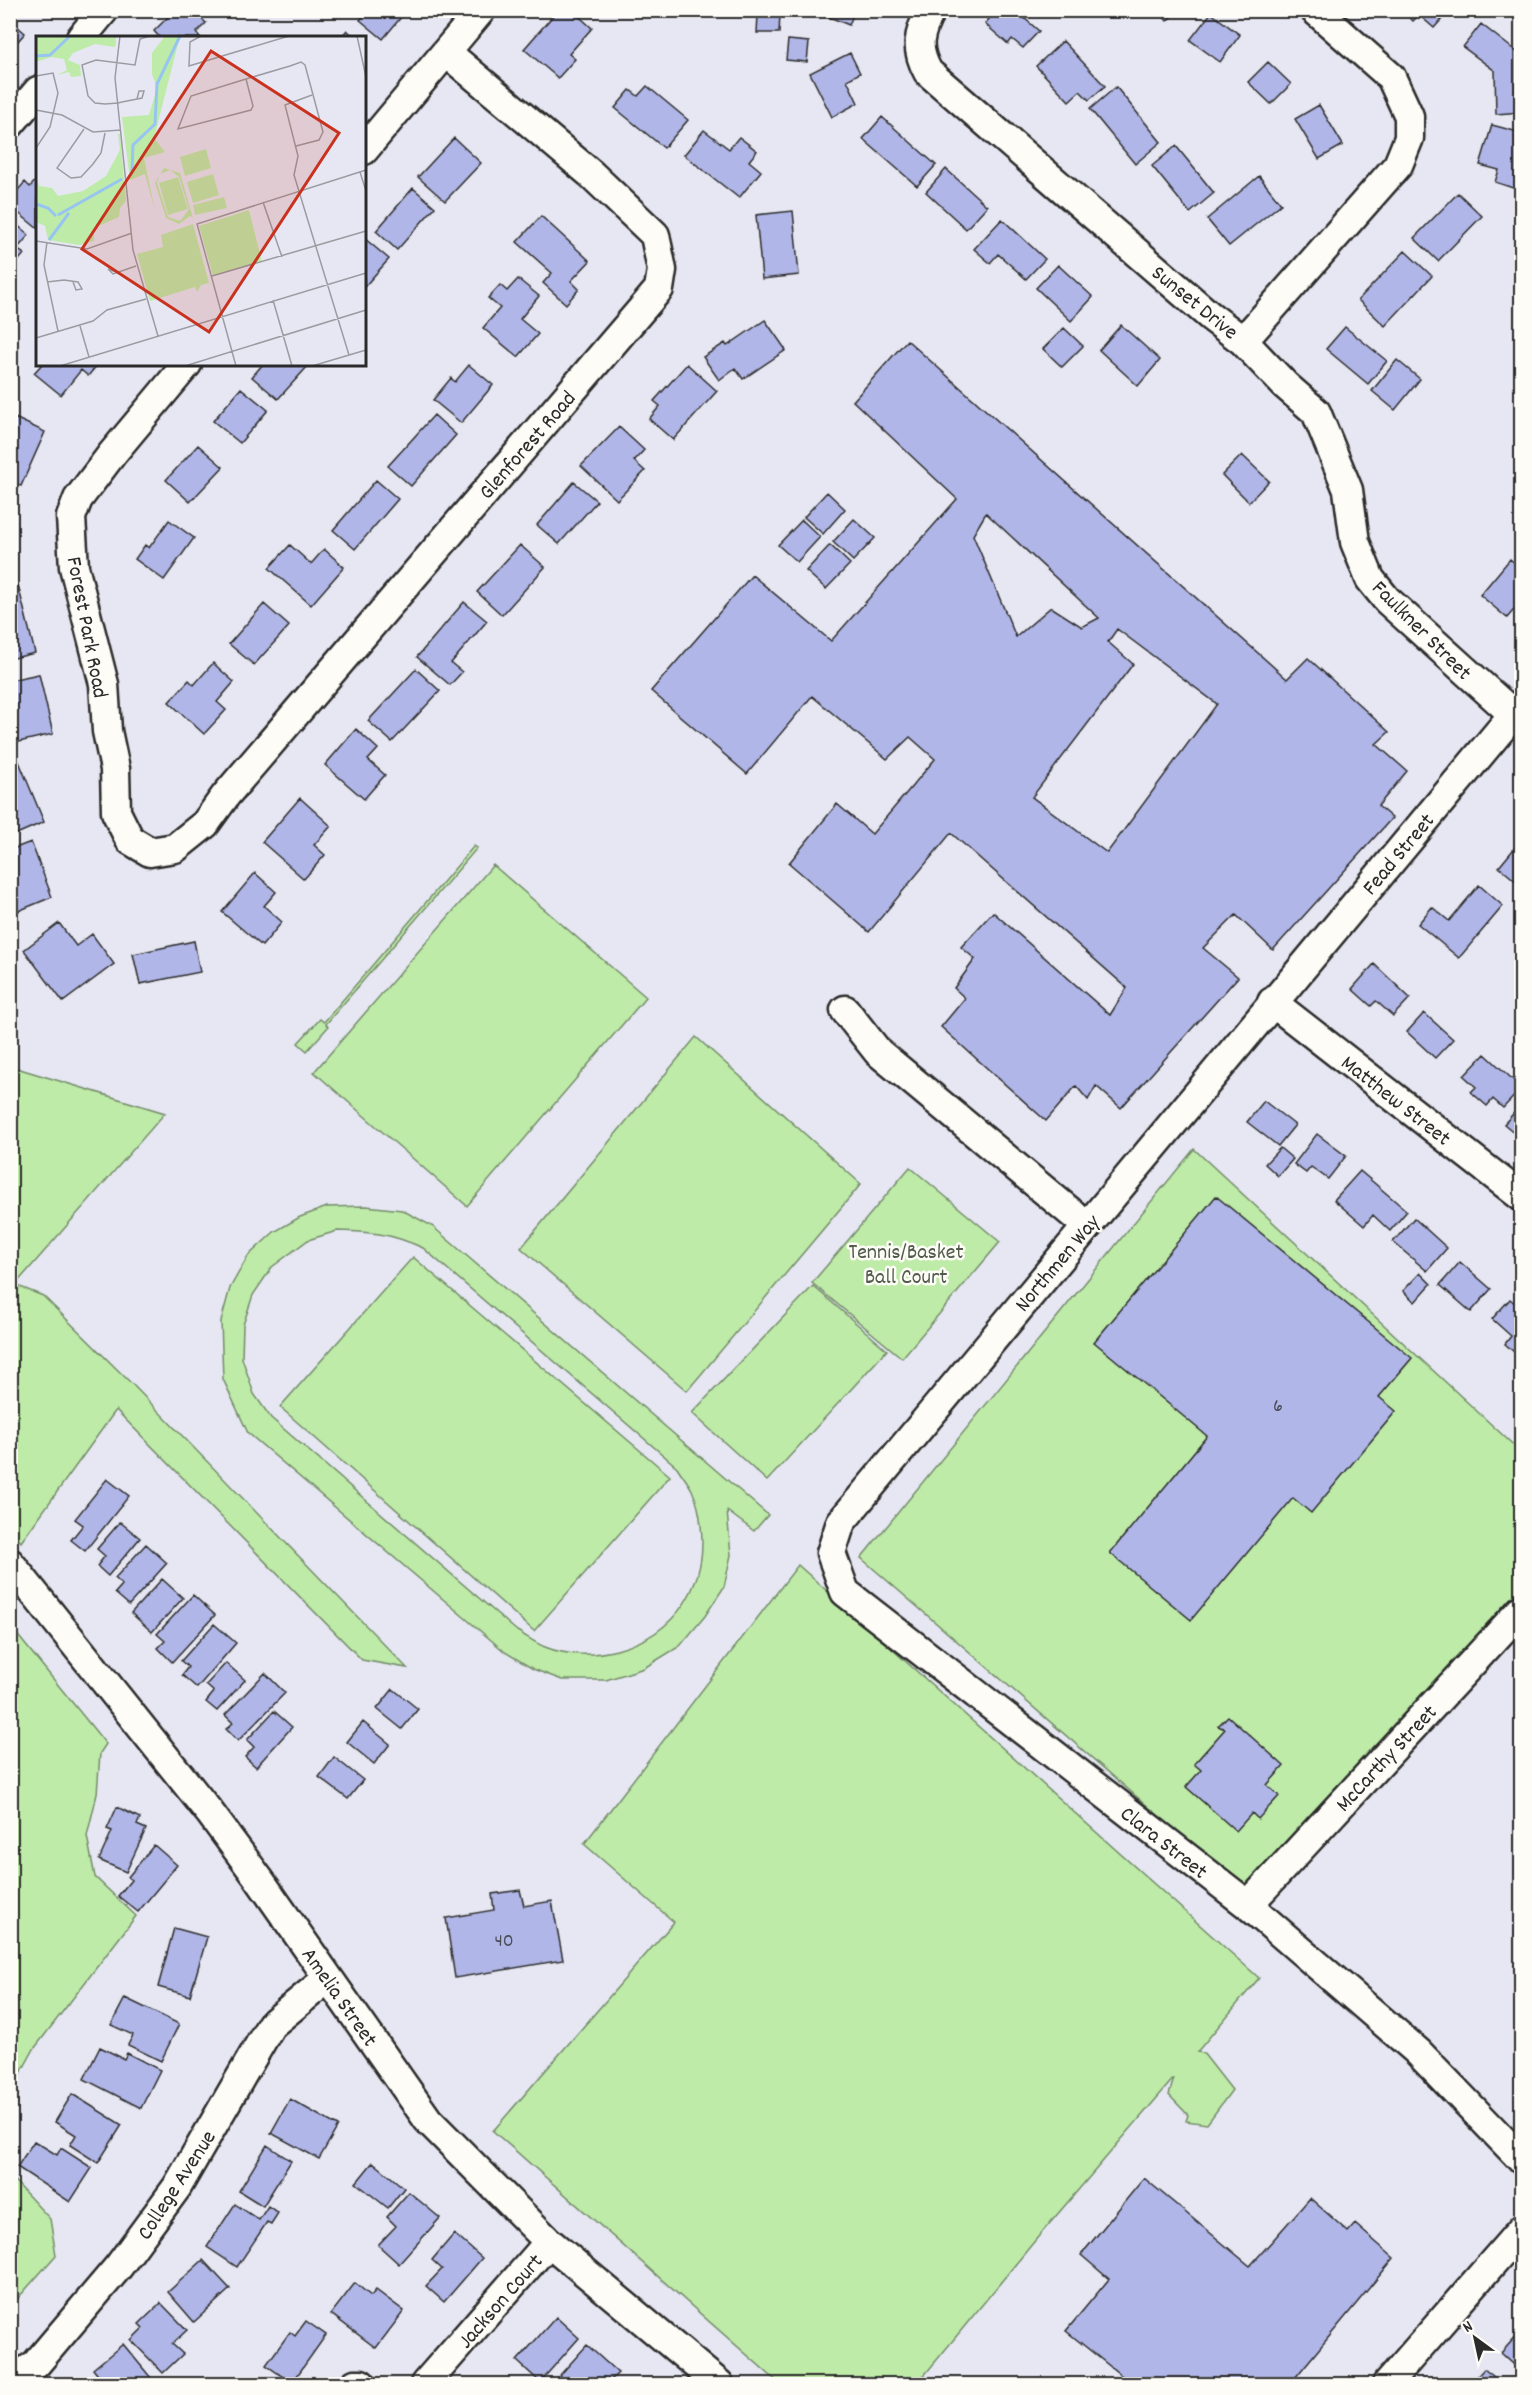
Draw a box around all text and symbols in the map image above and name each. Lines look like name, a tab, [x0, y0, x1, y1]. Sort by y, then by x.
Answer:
inset map	[36, 36, 366, 366]
street label: Sunset Drive	[1144, 259, 1244, 348]
street label: Glenforest Road	[473, 385, 585, 507]
street label: Forest Park Road	[57, 554, 114, 701]
street label: Faulkner Street	[1363, 574, 1478, 689]
street label: Fead Street	[1356, 808, 1443, 903]
street label: Matthew Street	[1333, 1049, 1456, 1155]
street label: Northmen Way	[1009, 1208, 1109, 1320]
park label: Tennis/Basket Ball Court	[848, 1238, 964, 1294]
house number: 6	[1273, 1393, 1283, 1421]
street label: McCarthy Street	[1330, 1699, 1446, 1820]
street label: Clara Street	[1113, 1800, 1213, 1888]
house number: 40	[494, 1928, 514, 1956]
street label: Amelia Street	[292, 1942, 384, 2054]
street label: College Avenue	[131, 2125, 225, 2247]
street label: Jackson Court	[452, 2248, 552, 2357]
north arrow	[1445, 2308, 1505, 2368]
text: N	[1459, 2316, 1478, 2339]

